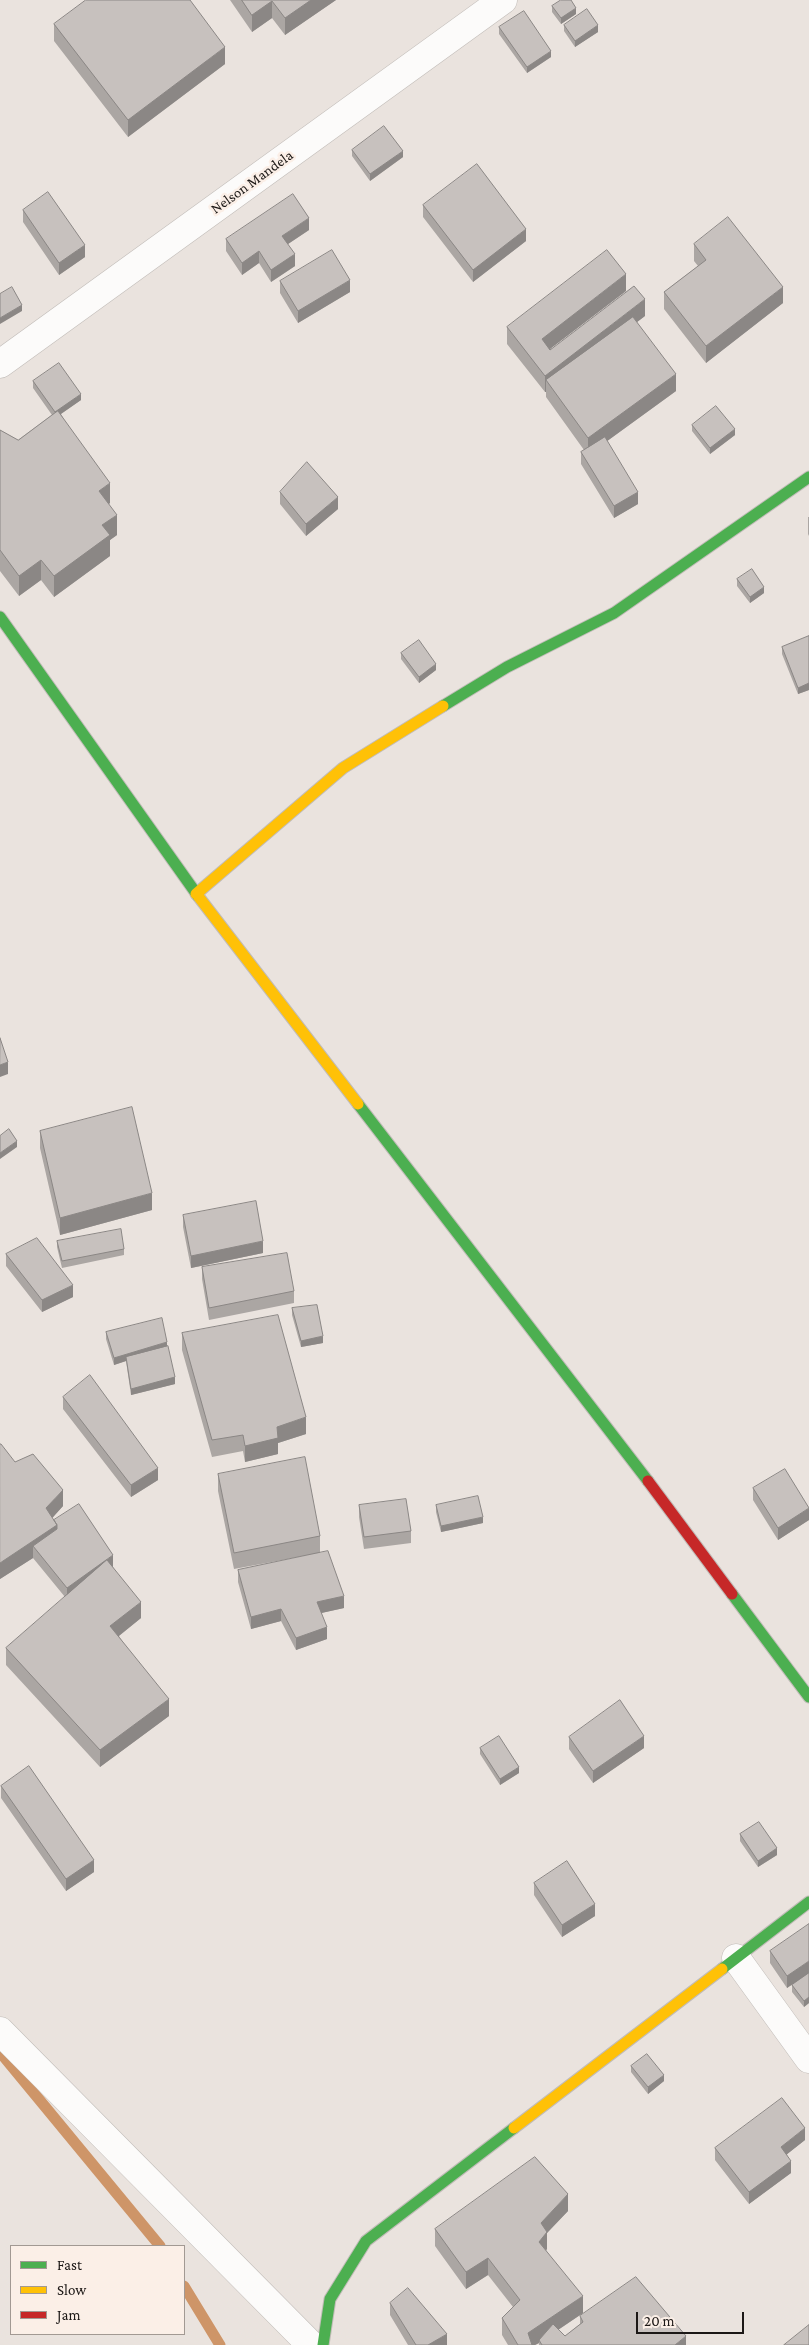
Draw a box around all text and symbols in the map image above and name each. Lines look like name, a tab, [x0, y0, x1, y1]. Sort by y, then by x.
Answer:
street label: Nelson Mandela	[207, 146, 297, 218]
legend	[10, 2245, 185, 2335]
text: Fast	[57, 2257, 82, 2273]
text: Slow	[57, 2282, 86, 2298]
scale bar	[639, 2302, 746, 2334]
text: Jam	[57, 2307, 80, 2323]
text: 20 m	[644, 2313, 675, 2329]

